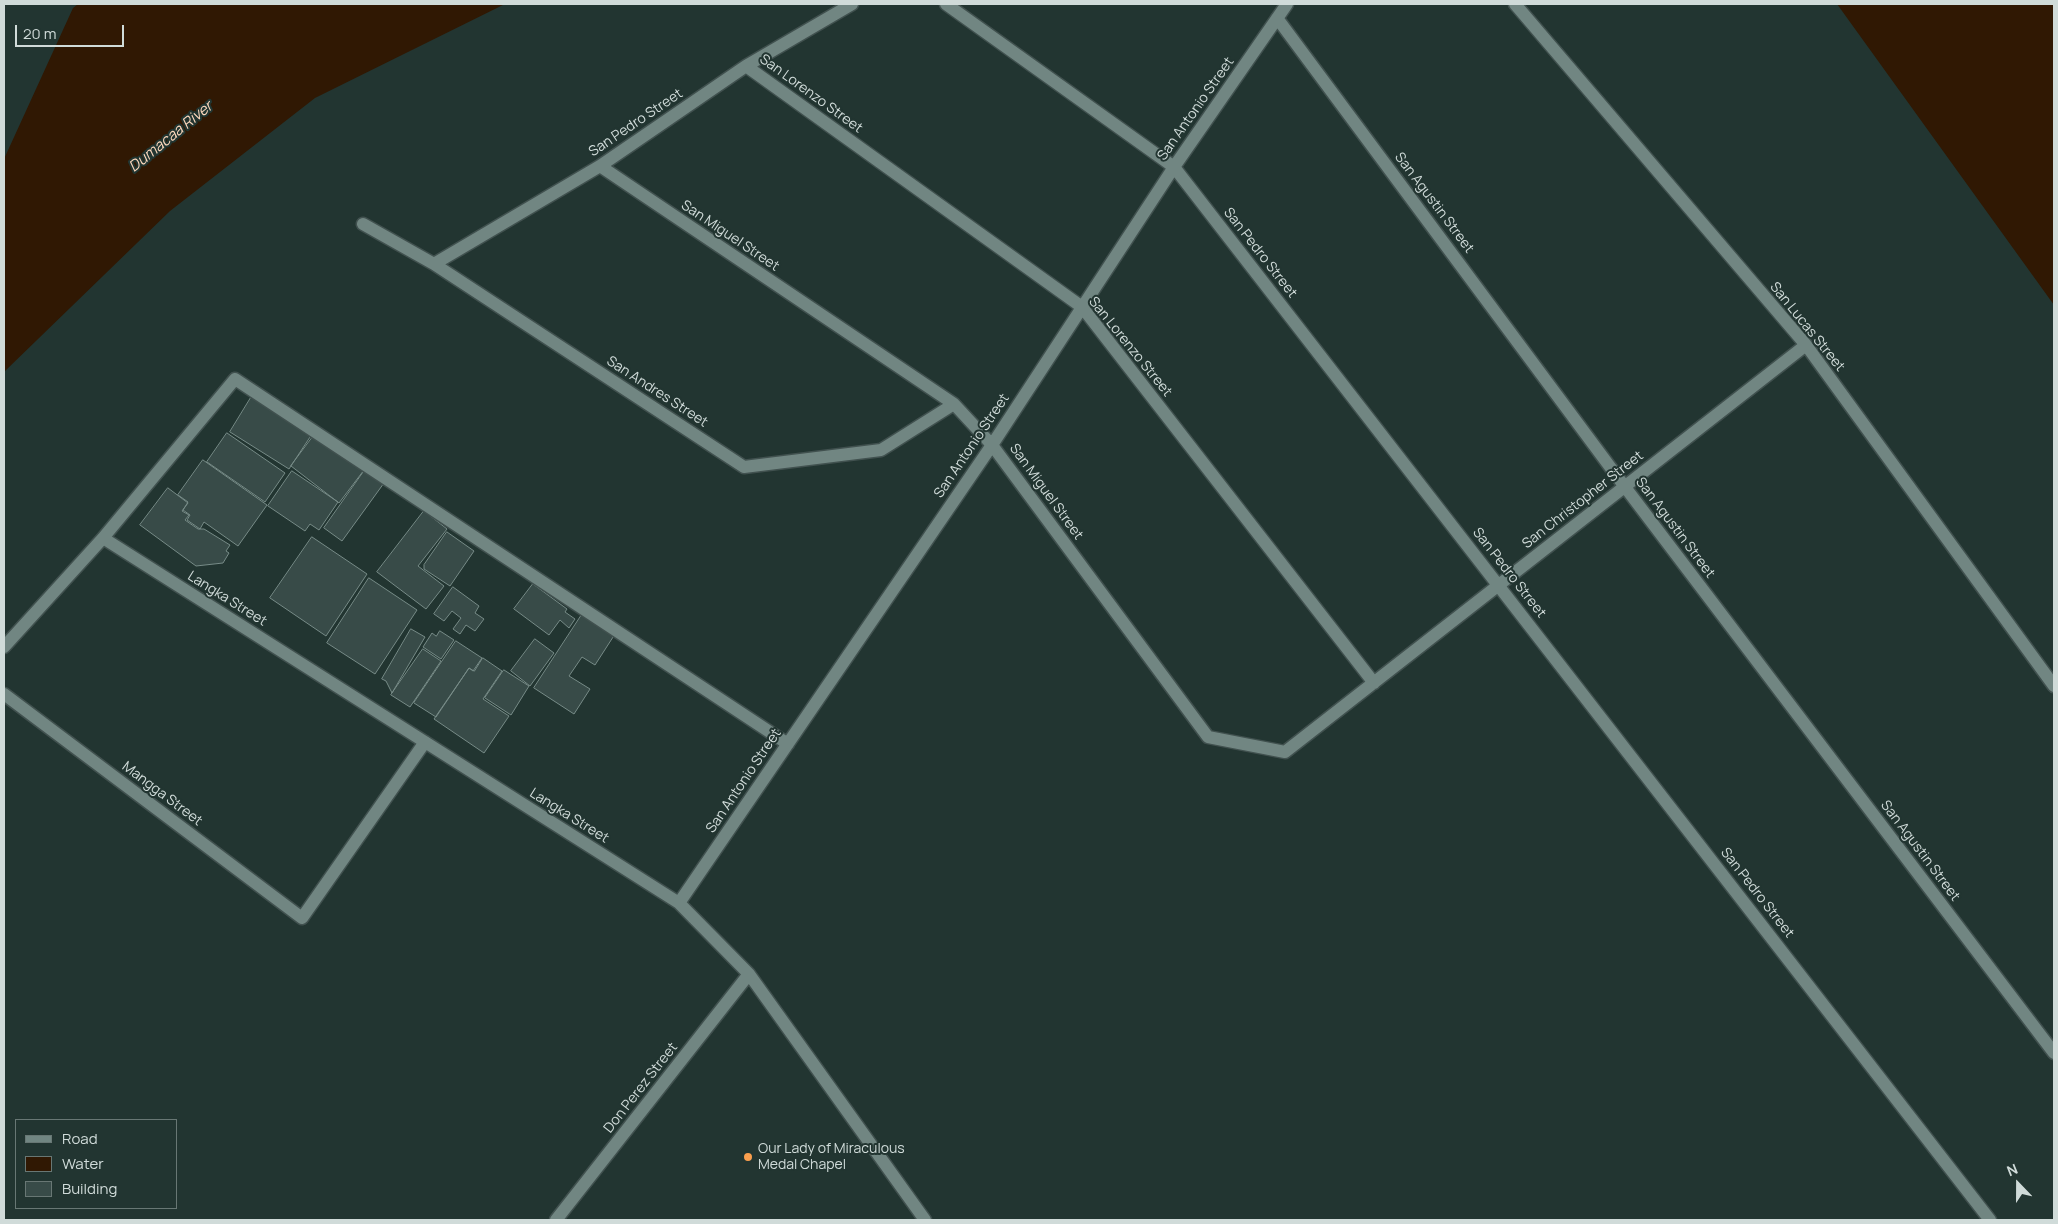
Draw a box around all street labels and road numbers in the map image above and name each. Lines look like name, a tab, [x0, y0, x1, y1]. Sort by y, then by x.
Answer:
street label: San Lorenzo Street	[756, 51, 866, 137]
street label: San Antonio Street	[1154, 54, 1238, 164]
street label: San Pedro Street	[586, 85, 686, 161]
street label: San Agustin Street	[1391, 149, 1477, 257]
street label: San Miguel Street	[678, 197, 782, 275]
street label: San Pedro Street	[1220, 205, 1300, 301]
street label: San Lucas Street	[1766, 279, 1848, 375]
street label: San Lorenzo Street	[1085, 294, 1175, 400]
street label: San Andres Street	[603, 353, 711, 431]
street label: San Antonio Street	[931, 391, 1013, 501]
street label: San Miguel Street	[1006, 441, 1086, 543]
street label: San Christopher Street	[1519, 448, 1647, 552]
street label: San Agustin Street	[1632, 474, 1718, 582]
street label: San Pedro Street	[1469, 525, 1549, 621]
street label: Langka Street	[184, 568, 270, 630]
street label: San Antonio Street	[703, 726, 785, 836]
street label: Mangga Street	[119, 758, 205, 830]
street label: Langka Street	[526, 785, 612, 847]
street label: San Agustin Street	[1877, 797, 1963, 905]
street label: San Pedro Street	[1717, 845, 1797, 941]
street label: Don Perez Street	[601, 1040, 681, 1136]

